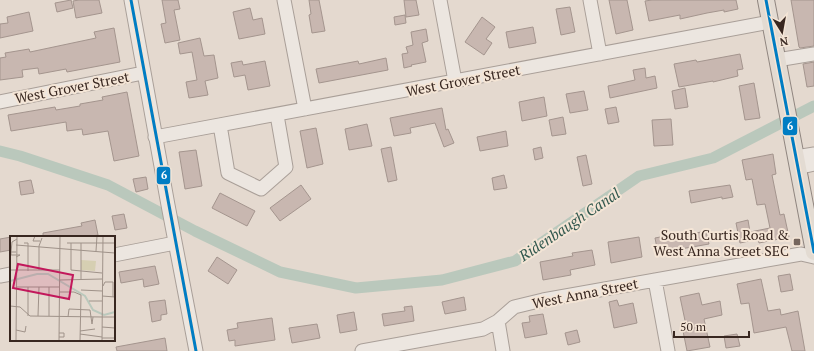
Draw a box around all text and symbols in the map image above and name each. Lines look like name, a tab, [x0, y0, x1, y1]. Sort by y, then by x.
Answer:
north arrow	[762, 12, 802, 52]
text: N	[778, 34, 789, 50]
street label: West Grover Street	[404, 59, 523, 100]
street label: West Grover Street	[13, 66, 132, 107]
line badge: 6	[782, 116, 798, 136]
text: 6	[787, 119, 793, 133]
line badge: 6	[156, 166, 171, 185]
text: 6	[161, 168, 167, 182]
water label: Ridenbaugh Canal	[514, 182, 624, 266]
place label: South Curtis Road & West Anna Street SEC	[653, 225, 789, 260]
inset map	[10, 236, 115, 341]
marker: South Curtis Road & West Anna Street SEC	[792, 237, 802, 247]
street label: West Anna Street	[530, 273, 640, 313]
scale bar	[674, 313, 749, 339]
text: 50 m	[680, 319, 707, 334]

